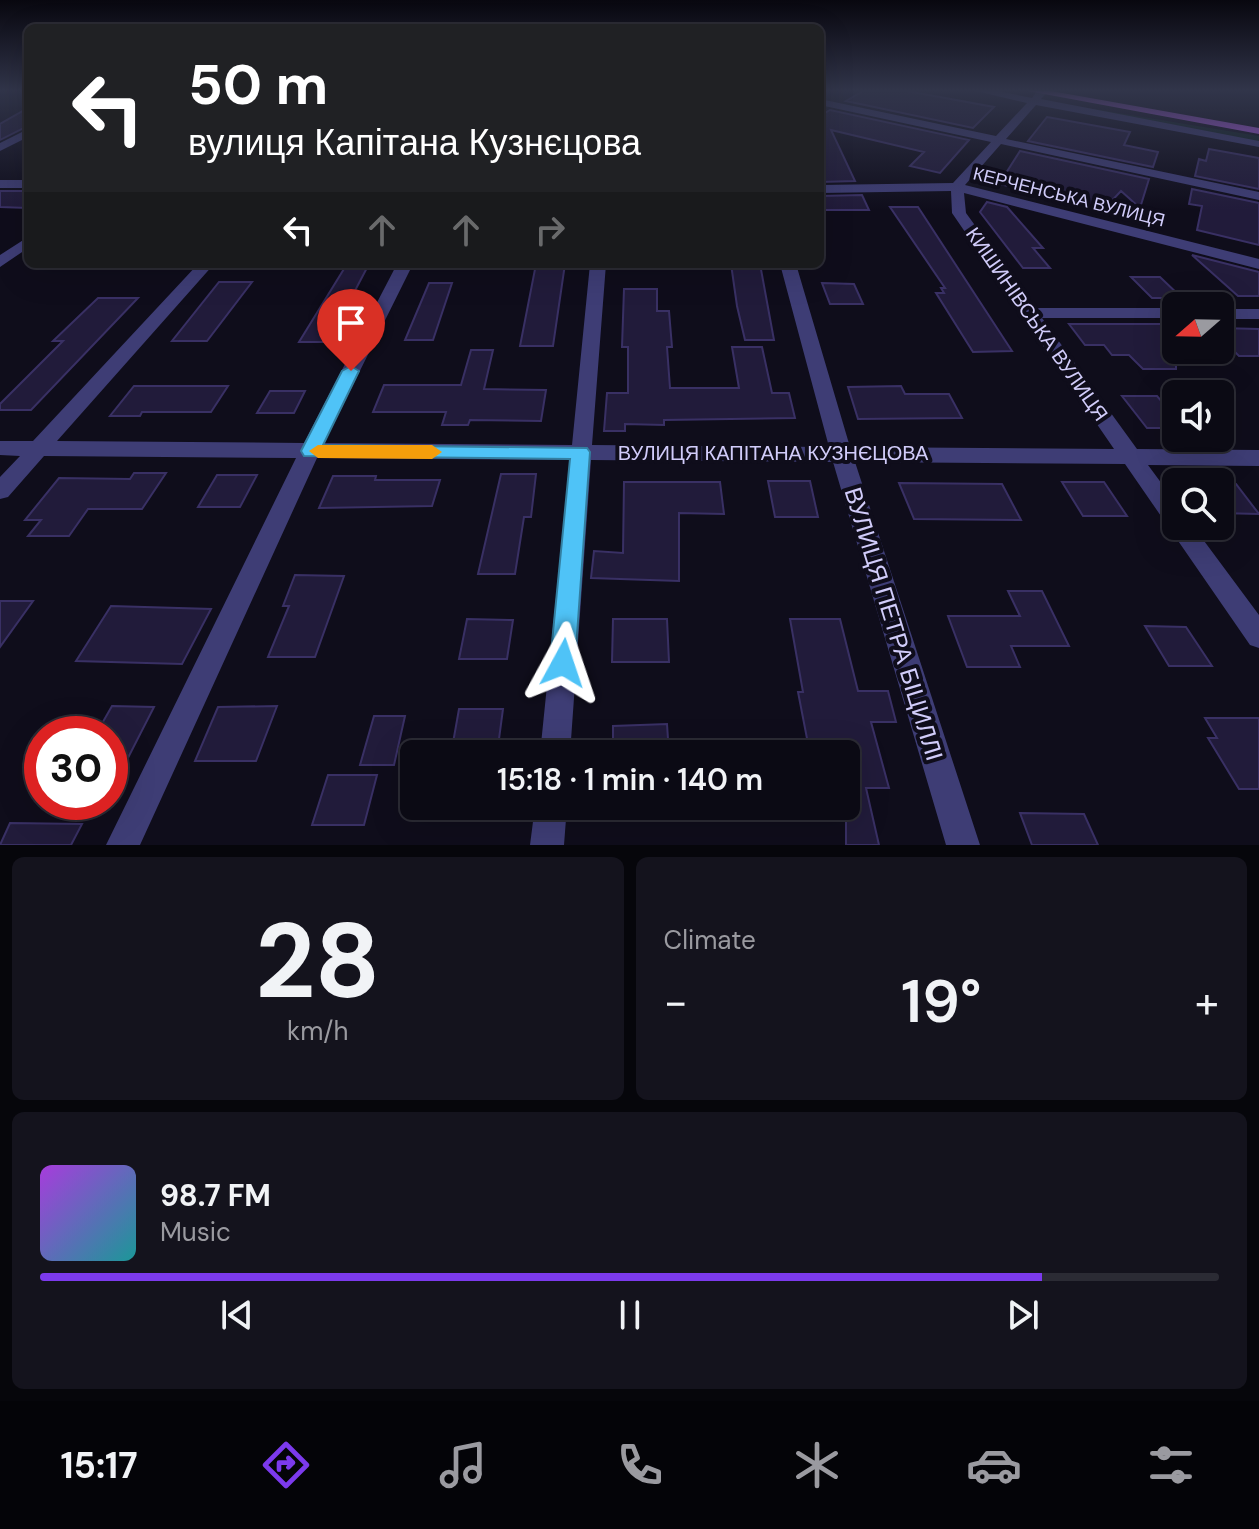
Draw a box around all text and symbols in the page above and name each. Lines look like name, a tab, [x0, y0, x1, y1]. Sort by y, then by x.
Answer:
text: 50 m	[188, 48, 328, 121]
icon: left	[56, 56, 160, 160]
text: вулиця Капітана Кузнєцова	[188, 119, 641, 166]
street label: КЕРЧЕНСЬКА ВУЛИЦЯ	[971, 162, 1167, 232]
icon: left	[276, 208, 320, 252]
icon: ahead	[360, 208, 404, 252]
icon: ahead	[444, 208, 488, 252]
icon: right	[528, 208, 572, 252]
street label: КИШИНІВСЬКА ВУЛИЦЯ	[960, 222, 1114, 426]
pin	[317, 289, 385, 371]
north arrow	[1162, 292, 1234, 364]
map controls	[1162, 292, 1234, 540]
icon: arrive	[329, 301, 373, 345]
button: sound	[1162, 380, 1234, 452]
street label: ВУЛИЦЯ КАПІТАНА КУЗНЄЦОВА	[618, 440, 929, 466]
button: search	[1162, 468, 1234, 540]
street label: ВУЛИЦЯ ПЕТРА БІЦИЛЛІ	[838, 483, 950, 765]
position arrow	[521, 621, 605, 705]
speed limit sign: 30	[24, 716, 128, 820]
text: 15:18 · 1 min · 140 m	[497, 760, 763, 799]
text: 28	[255, 894, 380, 1029]
text: Climate	[664, 923, 756, 957]
text: 19°	[901, 962, 981, 1041]
text: −	[664, 973, 688, 1031]
text: +	[1195, 973, 1219, 1031]
text: km/h	[287, 1014, 348, 1048]
text: 98.7 FM	[160, 1176, 271, 1215]
text: Music	[160, 1215, 231, 1249]
icon: previous	[215, 1293, 259, 1337]
icon: pause	[608, 1293, 652, 1337]
icon: next	[1001, 1293, 1045, 1337]
icon: directions	[258, 1437, 314, 1493]
icon: music	[435, 1437, 491, 1493]
icon: phone	[612, 1437, 668, 1493]
icon: climate	[789, 1437, 845, 1493]
icon: car	[966, 1437, 1022, 1493]
icon: filters	[1143, 1437, 1199, 1493]
text: 15:17	[60, 1442, 138, 1489]

